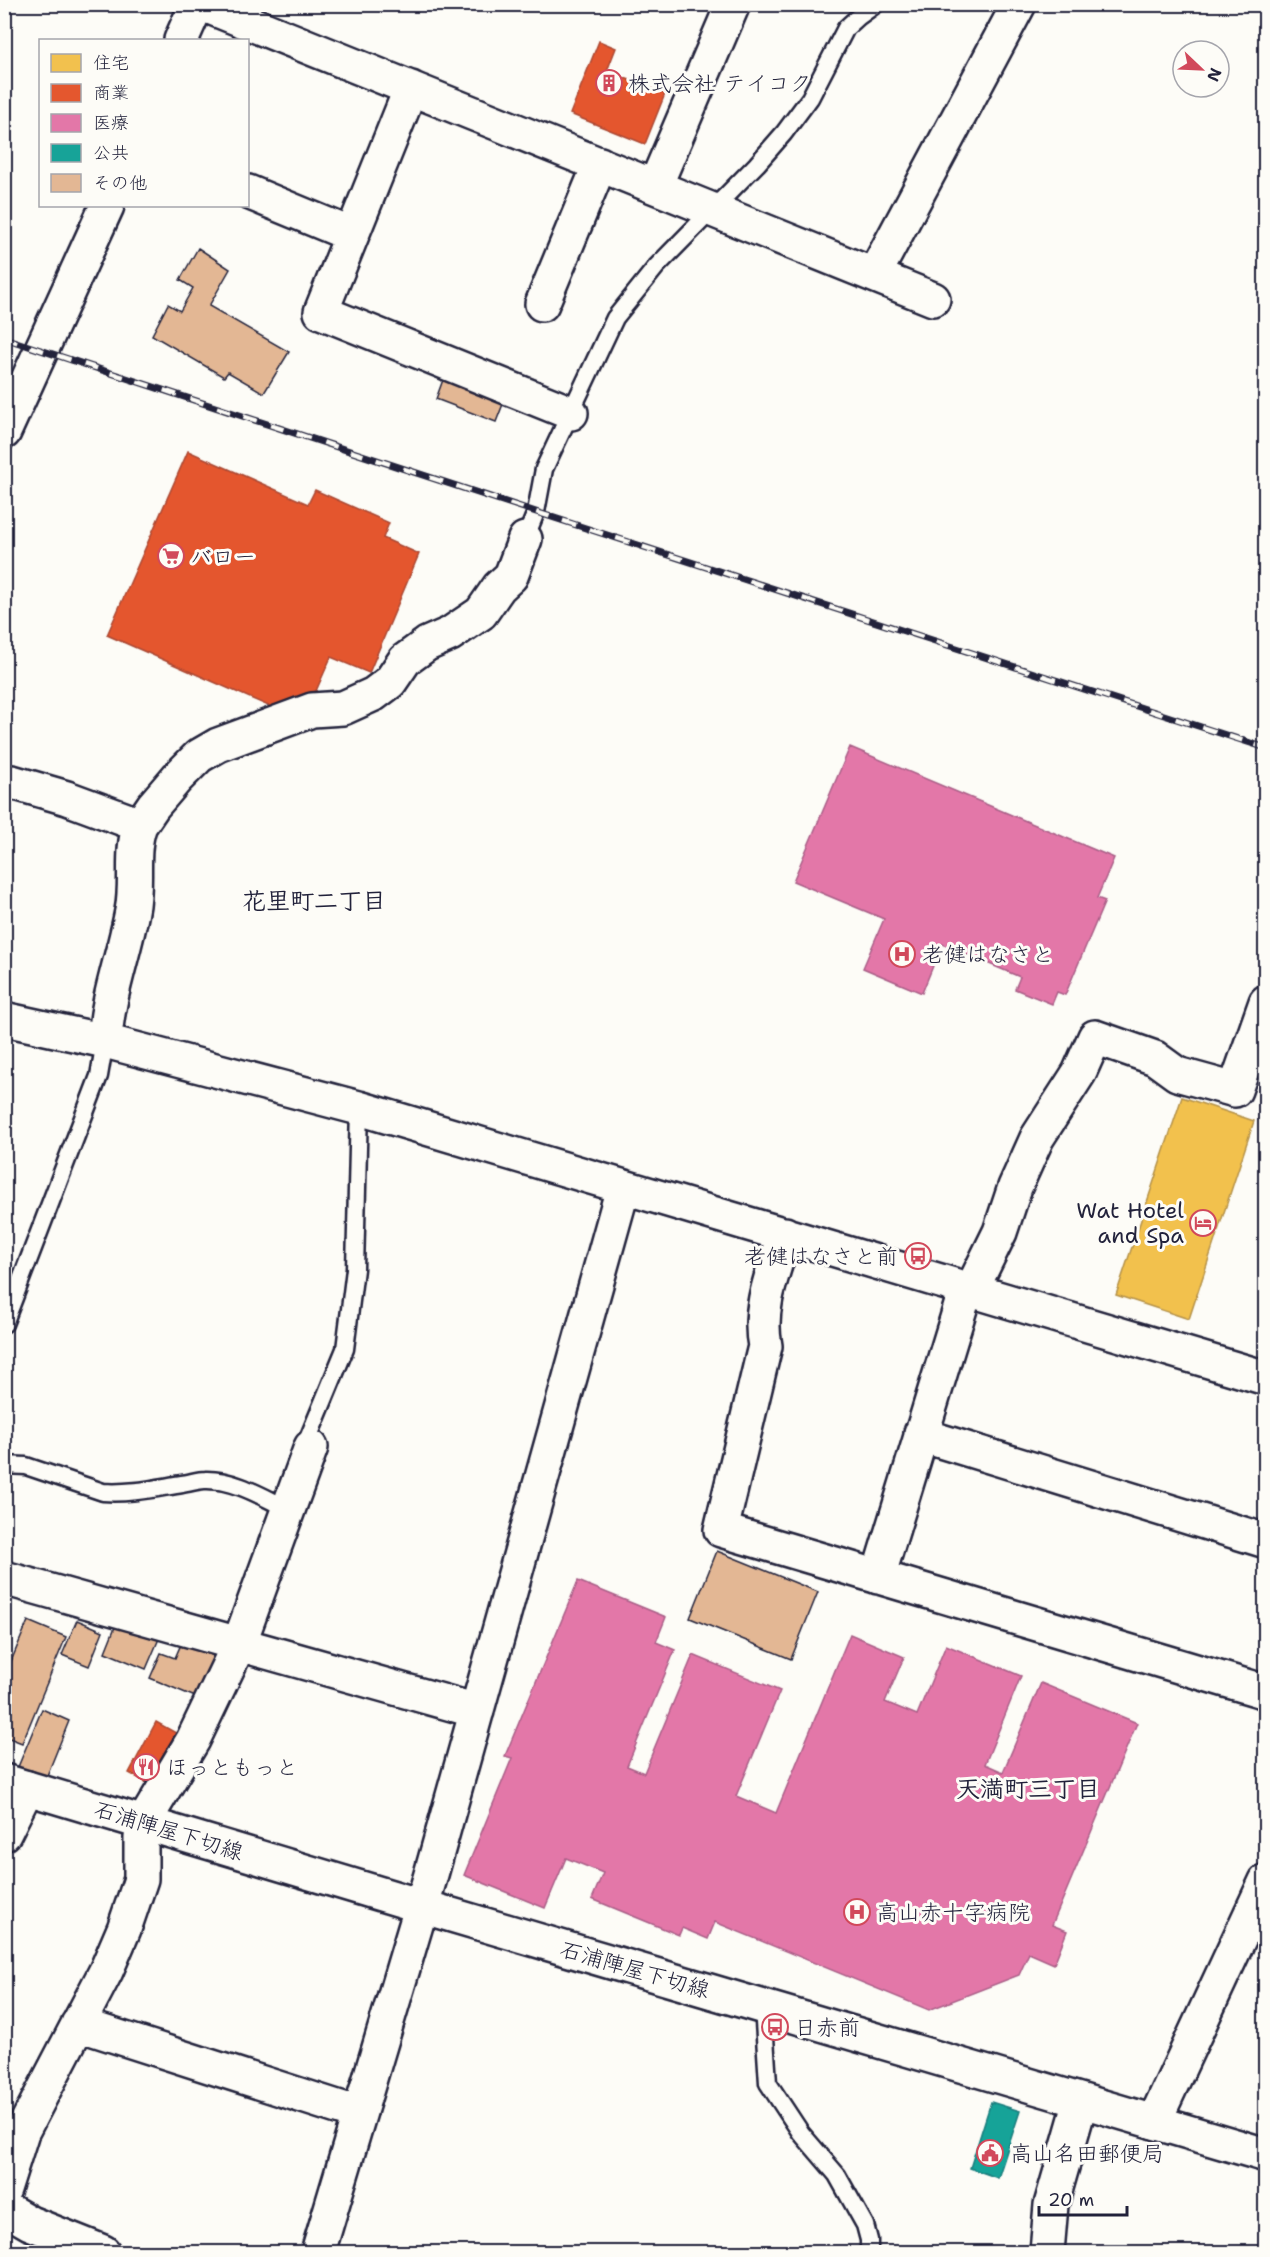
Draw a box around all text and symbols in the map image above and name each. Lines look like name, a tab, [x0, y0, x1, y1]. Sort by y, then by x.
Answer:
legend	[39, 39, 249, 207]
north arrow	[1171, 39, 1231, 99]
text: 住宅	[93, 51, 129, 75]
text: N	[1202, 65, 1226, 85]
building icon: 株式会社 テイコク	[594, 68, 624, 98]
place label: 株式会社 テイコク	[628, 69, 812, 98]
text: 商業	[93, 81, 129, 105]
text: 医療	[93, 111, 129, 135]
text: 公共	[93, 141, 129, 165]
text: その他	[93, 171, 147, 195]
supermarket icon: バロー	[156, 541, 186, 571]
place label: バロー	[190, 542, 256, 571]
district label: 花里町二丁目	[242, 885, 386, 917]
hospital icon: 老健はなさと	[887, 939, 917, 969]
place label: 老健はなさと	[922, 940, 1054, 969]
place label: Wat Hotel and Spa	[1076, 1196, 1184, 1250]
hotel icon: Wat Hotel and Spa	[1188, 1208, 1218, 1238]
bus stop icon: 老健はなさと前	[903, 1241, 933, 1271]
place label: 老健はなさと前	[744, 1242, 898, 1271]
restaurant icon: ほっともっと	[131, 1752, 161, 1782]
place label: ほっともっと	[166, 1753, 298, 1782]
district label: 天満町三丁目	[956, 1773, 1100, 1805]
street label: 石浦陣屋下切線	[91, 1794, 247, 1867]
hospital icon: 高山赤十字病院	[842, 1897, 872, 1927]
place label: 高山赤十字病院	[876, 1898, 1030, 1927]
street label: 石浦陣屋下切線	[557, 1934, 713, 2005]
bus stop icon: 日赤前	[760, 2012, 790, 2042]
place label: 日赤前	[794, 2013, 860, 2042]
public building icon: 高山名田郵便局	[975, 2138, 1005, 2168]
place label: 高山名田郵便局	[1010, 2139, 1164, 2168]
scale bar	[1039, 2179, 1128, 2217]
text: 20 m	[1048, 2188, 1094, 2212]

